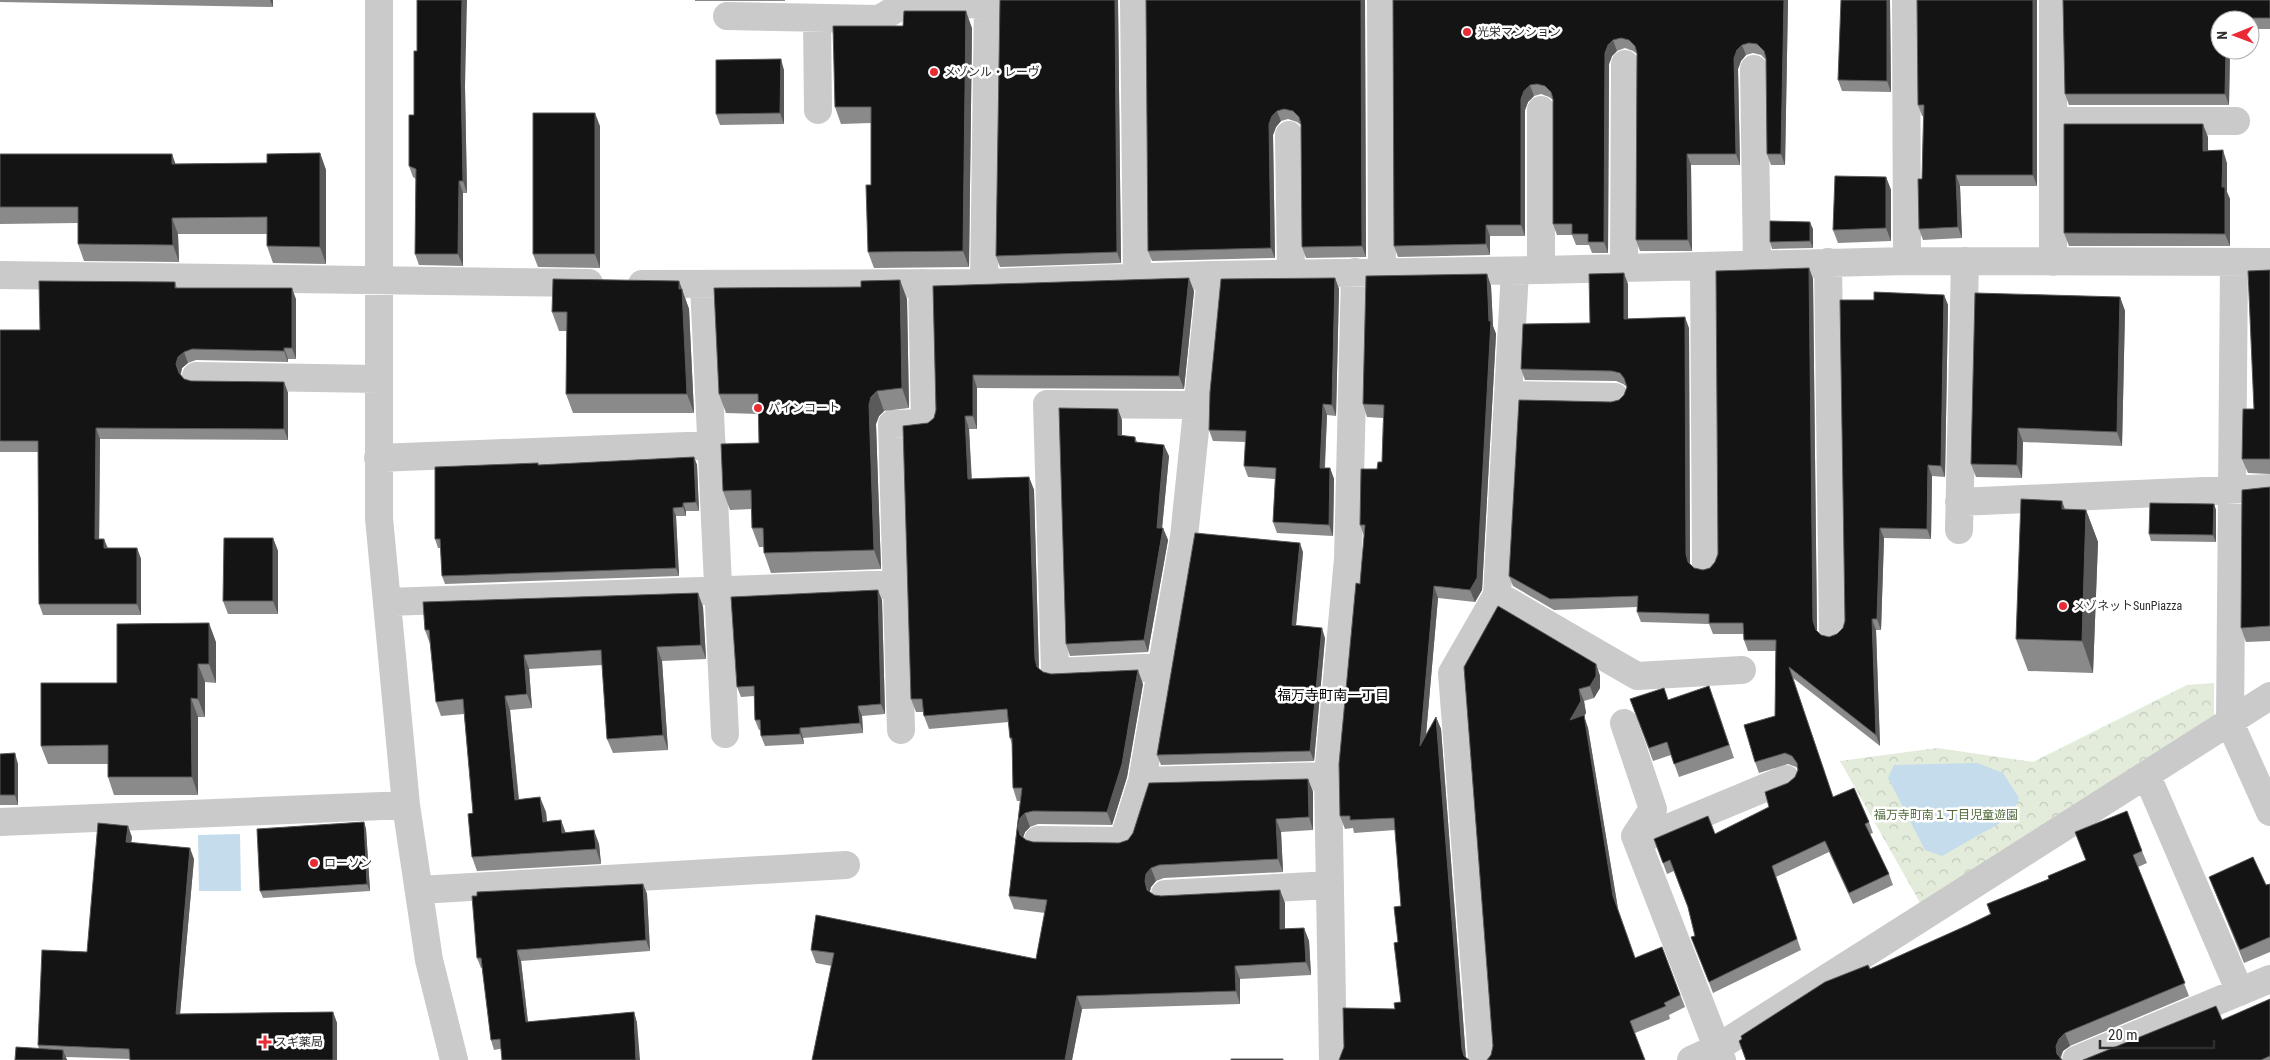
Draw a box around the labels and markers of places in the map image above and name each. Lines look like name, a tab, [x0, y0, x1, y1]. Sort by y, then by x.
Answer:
place label: 光栄マンション	[1477, 25, 1561, 39]
marker: 光栄マンション	[1461, 26, 1473, 38]
place label: メゾンル・レーヴ	[944, 65, 1040, 79]
marker: メゾンル・レーヴ	[928, 66, 940, 78]
place label: パインコート	[768, 401, 840, 415]
marker: パインコート	[752, 402, 764, 414]
place label: メゾネットSunPiazza	[2073, 599, 2183, 613]
marker: メゾネットSunPiazza	[2057, 600, 2069, 612]
place label: ローソン	[324, 856, 372, 870]
marker: ローソン	[308, 857, 320, 869]
place label: スギ薬局	[275, 1035, 323, 1049]
marker: スギ薬局	[259, 1036, 271, 1048]

